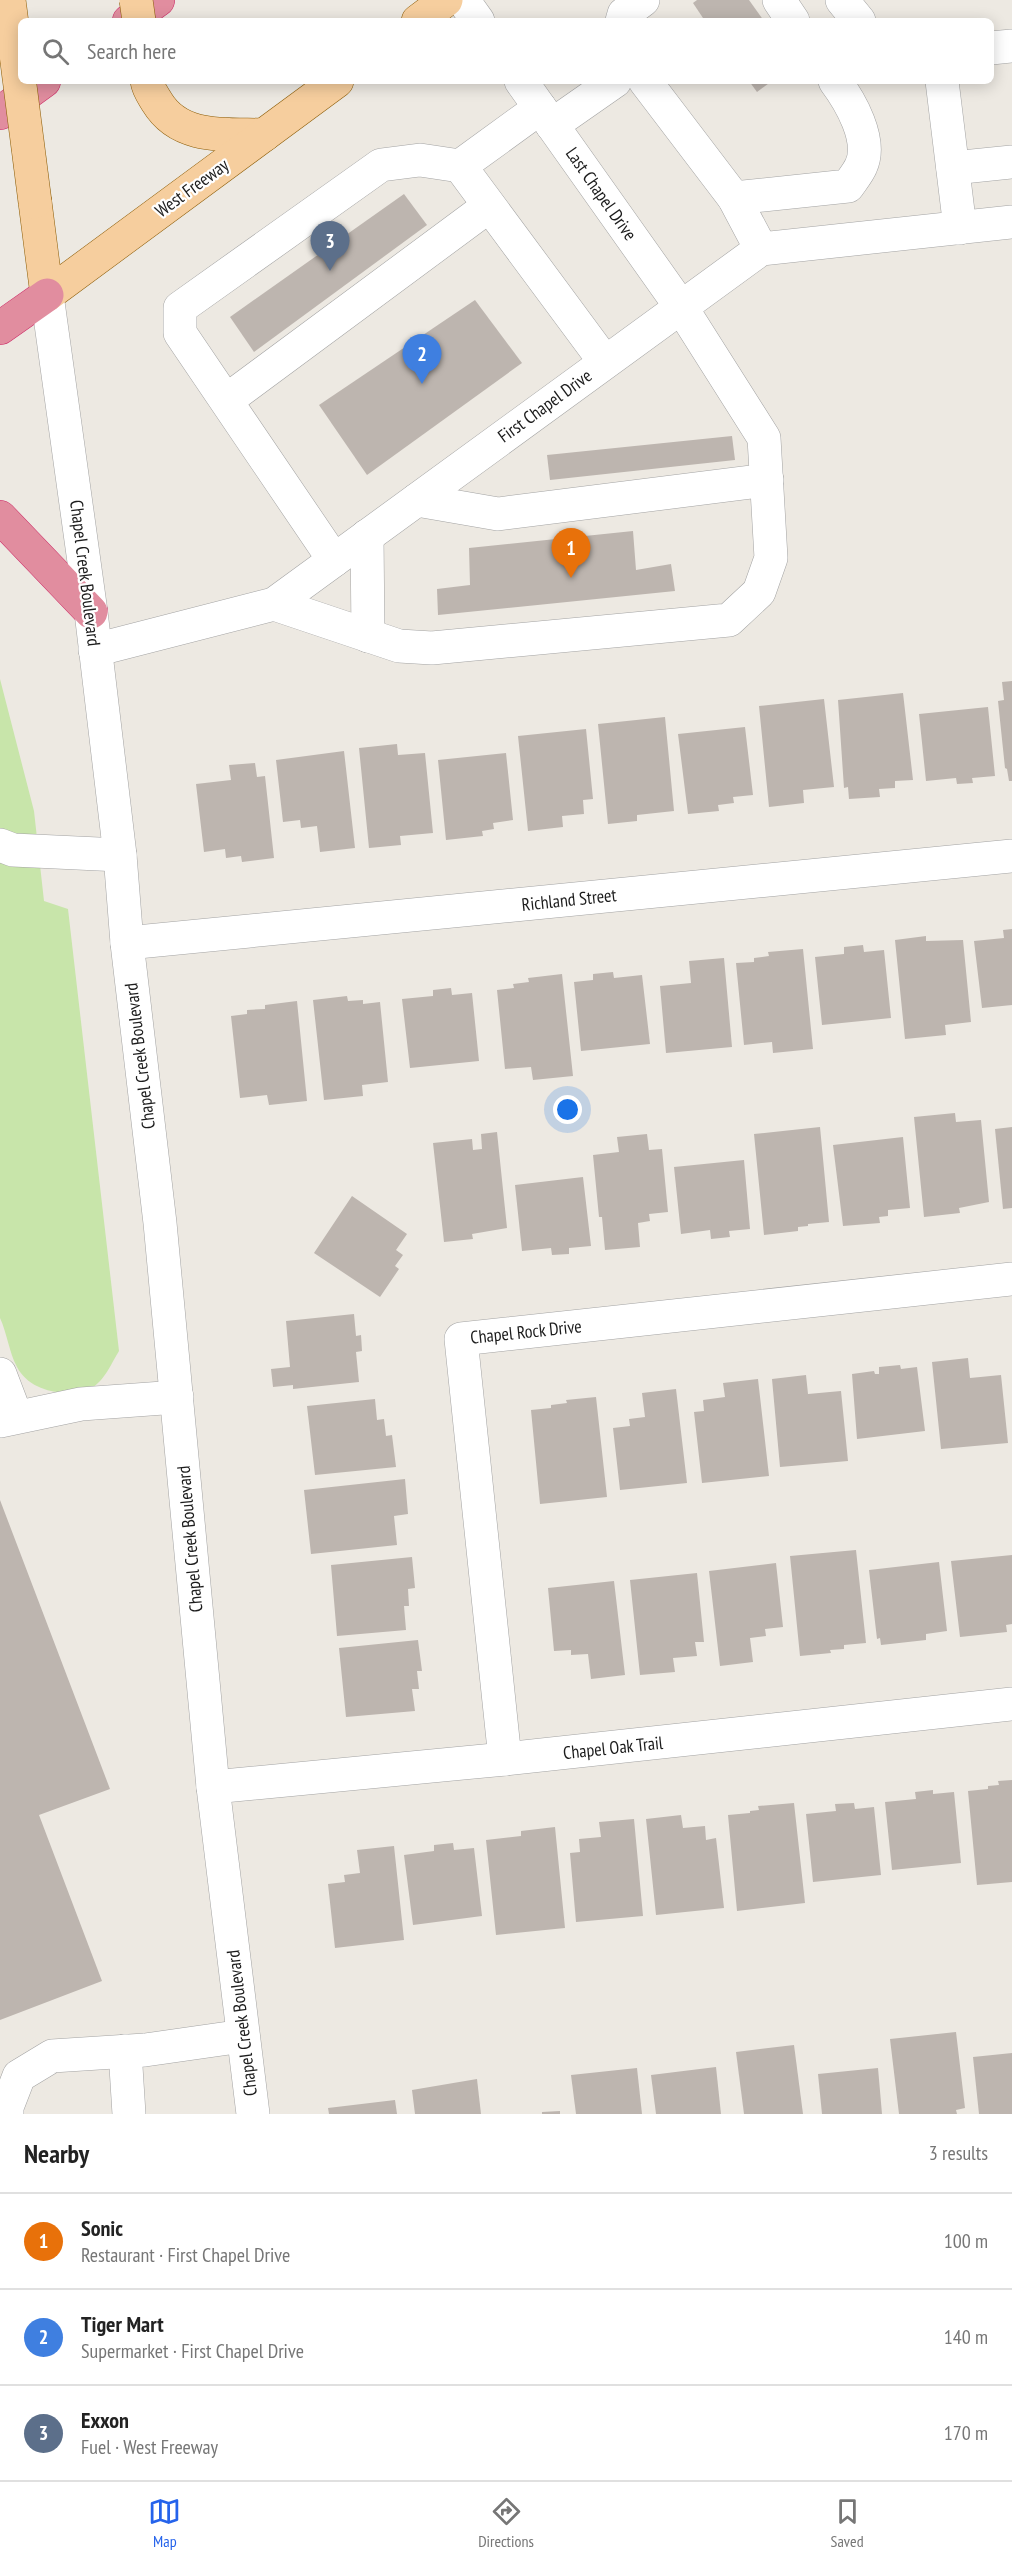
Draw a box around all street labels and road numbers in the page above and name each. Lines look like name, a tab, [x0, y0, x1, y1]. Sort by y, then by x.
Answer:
street label: Last Chapel Drive	[561, 143, 642, 245]
street label: West Freeway	[150, 153, 233, 222]
street label: First Chapel Drive	[493, 364, 596, 447]
street label: Chapel Creek Boulevard	[65, 499, 106, 647]
street label: Richland Street	[520, 883, 617, 916]
street label: Chapel Creek Boulevard	[119, 982, 160, 1130]
street label: Chapel Rock Drive	[469, 1314, 583, 1349]
street label: Chapel Creek Boulevard	[172, 1465, 207, 1613]
street label: Chapel Oak Trail	[562, 1731, 665, 1764]
street label: Chapel Creek Boulevard	[221, 1949, 262, 2097]

